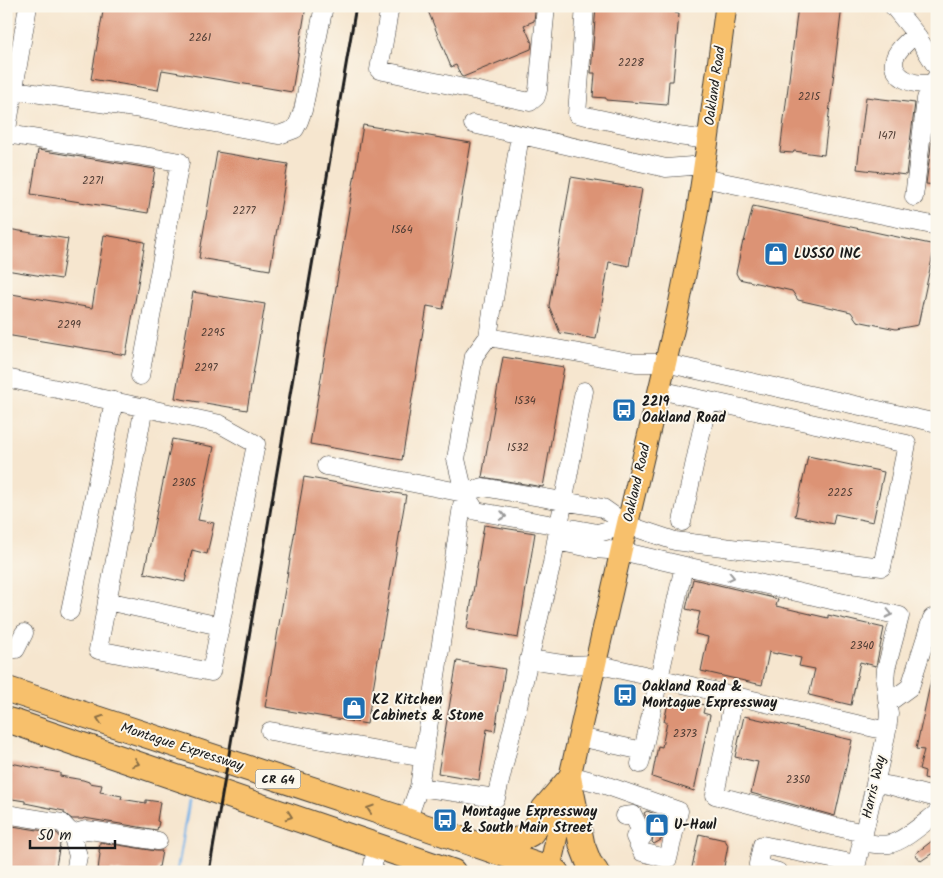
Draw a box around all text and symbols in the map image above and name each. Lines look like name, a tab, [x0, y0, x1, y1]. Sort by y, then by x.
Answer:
house number: 2261	[189, 29, 211, 47]
street label: Oakland Road	[699, 44, 732, 127]
house number: 2228	[618, 54, 644, 72]
house number: 2215	[798, 88, 821, 106]
house number: 1471	[878, 127, 896, 145]
house number: 2271	[82, 172, 104, 190]
house number: 2277	[233, 202, 256, 220]
house number: 1564	[391, 221, 413, 239]
shop icon: LUSSO INC	[763, 241, 789, 267]
place label: LUSSO INC	[794, 243, 861, 265]
house number: 2299	[57, 316, 81, 334]
house number: 2295	[201, 324, 226, 342]
house number: 2297	[194, 359, 219, 377]
place label: 2219 Oakland Road	[642, 391, 726, 429]
house number: 1534	[514, 392, 536, 410]
bus stop icon: 2219 Oakland Road	[611, 397, 637, 423]
house number: 1532	[507, 439, 529, 457]
street label: Oakland Road	[617, 441, 657, 524]
house number: 2305	[172, 474, 197, 492]
house number: 2225	[827, 484, 854, 502]
one-way arrow	[499, 510, 508, 520]
one-way arrow	[727, 571, 736, 582]
one-way arrow	[885, 608, 894, 619]
house number: 2340	[850, 637, 875, 655]
place label: Oakland Road & Montague Expressway	[642, 676, 778, 714]
bus stop icon: Oakland Road & Montague Expressway	[612, 682, 638, 708]
place label: KZ Kitchen Cabinets & Stone	[372, 689, 484, 727]
shop icon: KZ Kitchen Cabinets & Stone	[341, 695, 367, 721]
one-way arrow	[96, 715, 104, 725]
street label: Montague Expressway	[118, 717, 247, 777]
house number: 2373	[673, 725, 697, 743]
street label: Harris Way	[856, 753, 892, 821]
one-way arrow	[131, 757, 139, 767]
road number: CR G4	[256, 770, 300, 789]
house number: 2350	[786, 771, 811, 789]
place label: Montague Expressway & South Main Street	[462, 801, 598, 839]
one-way arrow	[366, 805, 375, 815]
bus stop icon: Montague Expressway & South Main Street	[432, 807, 458, 833]
one-way arrow	[285, 810, 293, 820]
shop icon: U-Haul	[644, 812, 670, 838]
place label: U-Haul	[674, 814, 717, 836]
scale bar	[30, 818, 115, 850]
text: 50 m	[38, 824, 72, 848]

